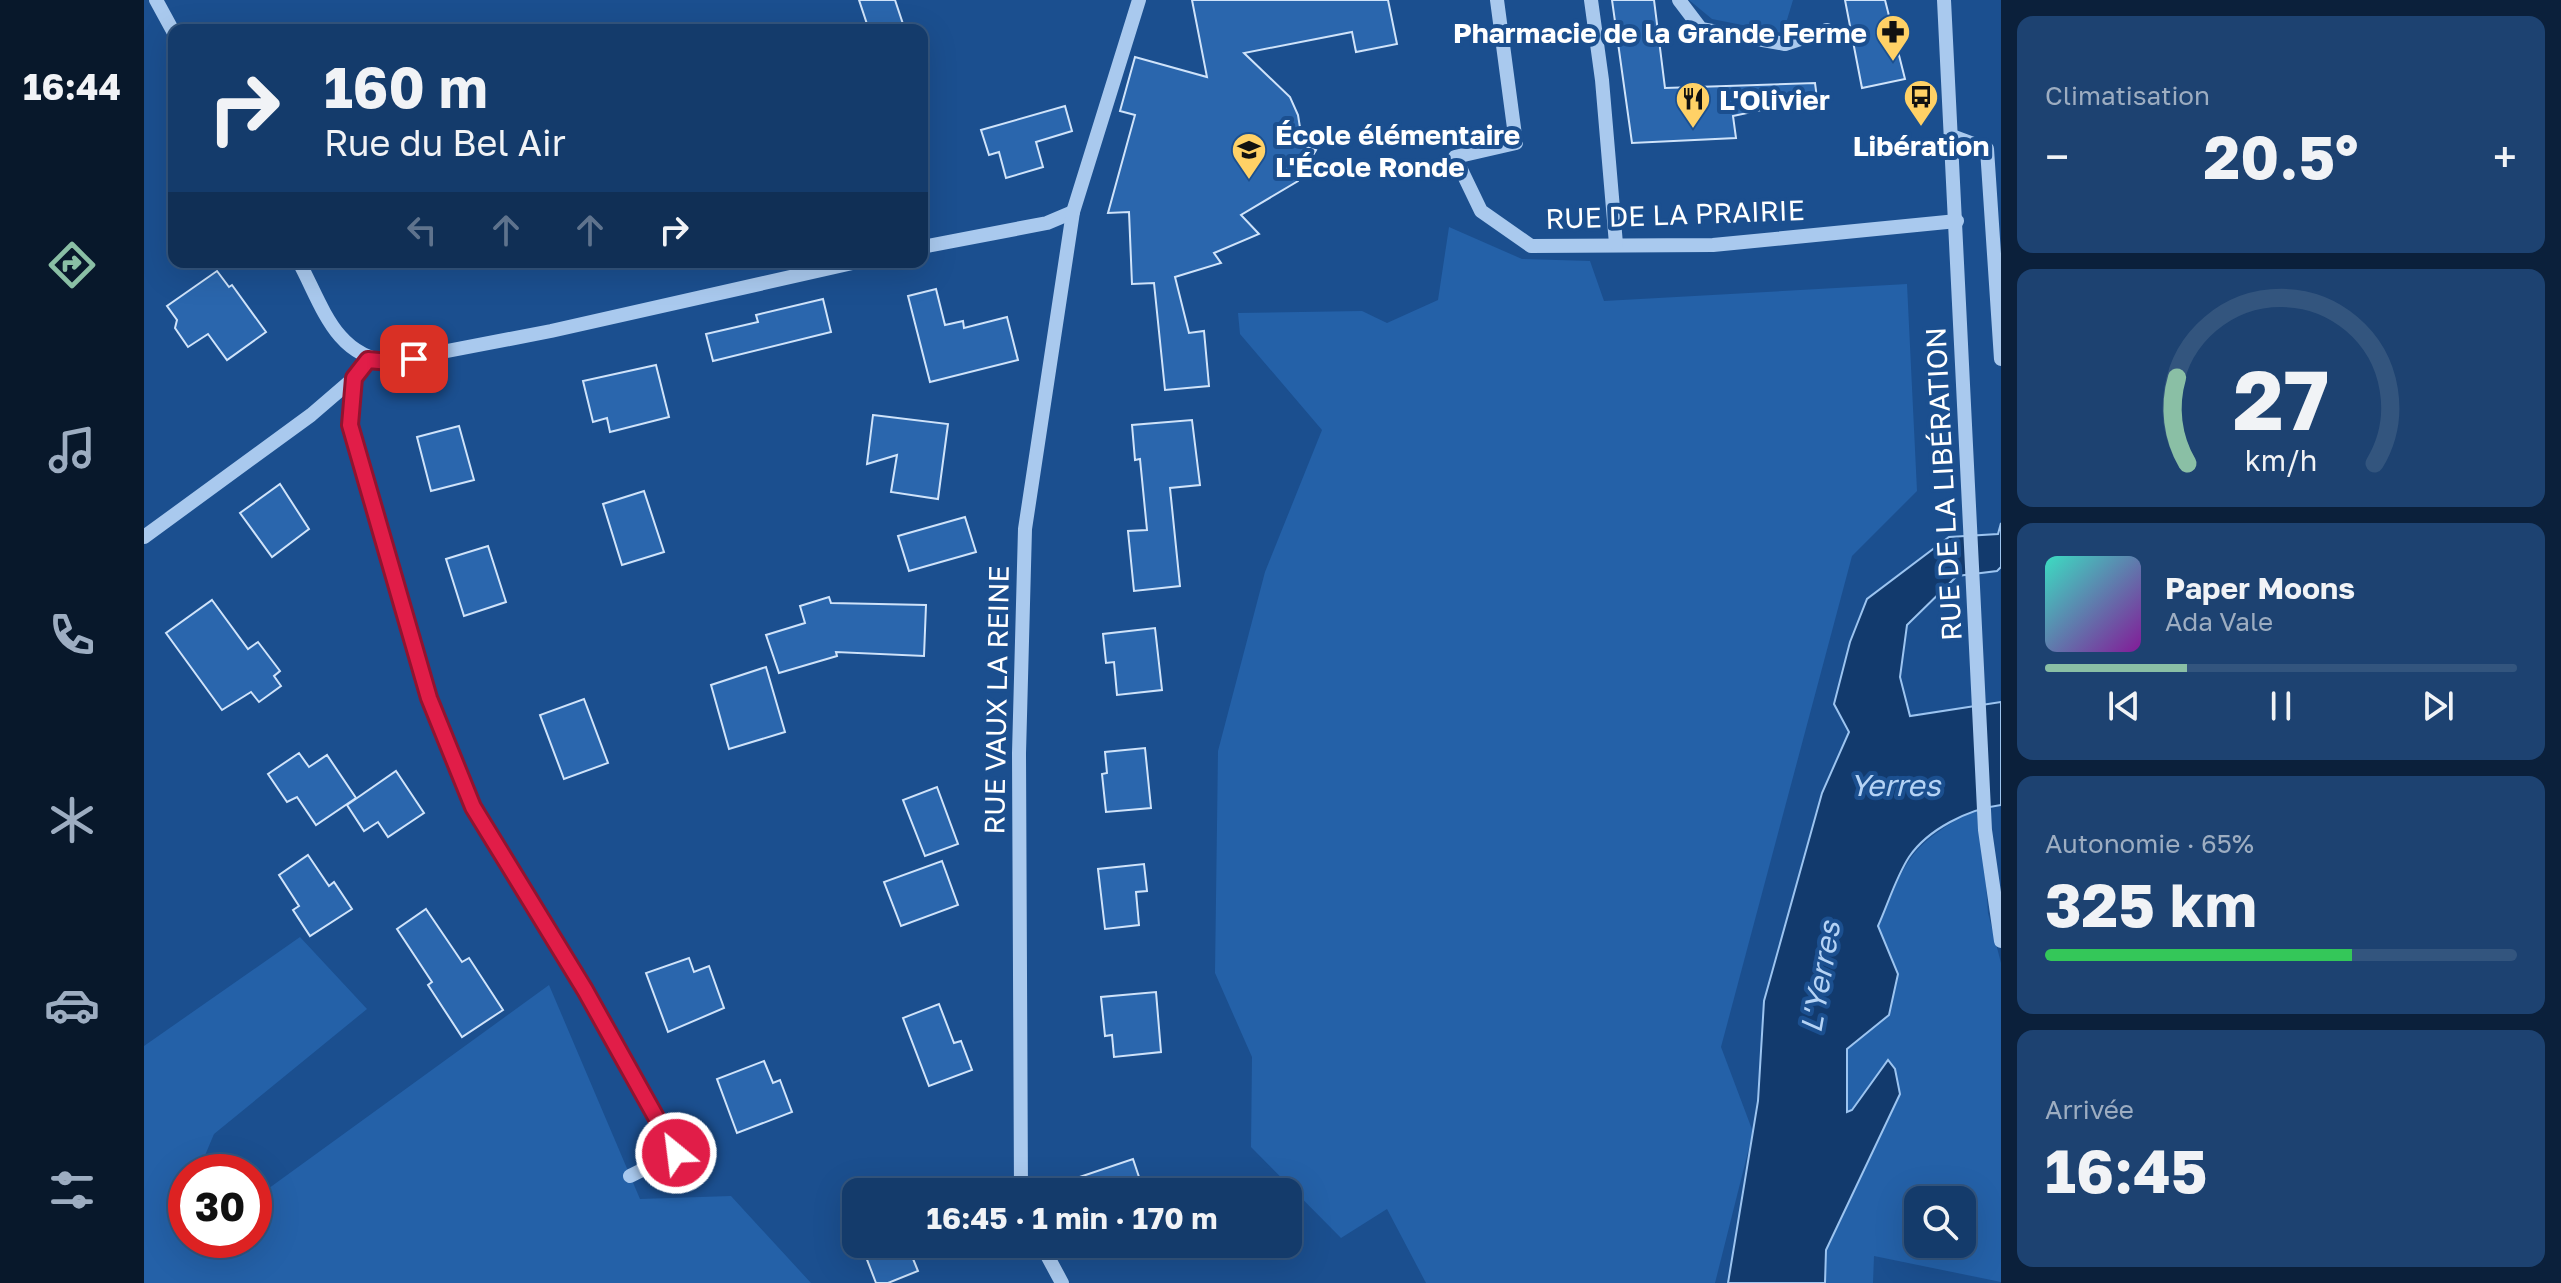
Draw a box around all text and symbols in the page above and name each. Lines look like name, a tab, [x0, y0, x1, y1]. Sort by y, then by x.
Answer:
pharmacy icon: Pharmacie de la Grande Ferme	[1874, 13, 1912, 63]
place label: Pharmacie de la Grande Ferme	[1453, 16, 1867, 49]
text: 160 m	[324, 53, 488, 120]
icon: right	[192, 56, 296, 160]
text: 16:44	[23, 65, 121, 108]
bus stop icon: Libération	[1902, 78, 1940, 128]
restaurant icon: L'Olivier	[1674, 80, 1712, 130]
text: Climatisation	[2045, 80, 2210, 111]
place label: L'Olivier	[1719, 83, 1830, 116]
place label: École élémentaire L'École Ronde	[1275, 118, 1520, 183]
text: 20.5°	[2204, 120, 2358, 192]
text: Rue du Bel Air	[324, 121, 566, 164]
place label: Libération	[1853, 129, 1989, 162]
text: −	[2045, 130, 2069, 183]
text: +	[2493, 130, 2517, 183]
school or university icon: École élémentaire L'École Ronde	[1230, 131, 1268, 181]
street label: RUE DE LA PRAIRIE	[1545, 193, 1805, 235]
icon: left	[400, 208, 444, 252]
icon: ahead	[484, 208, 528, 252]
icon: ahead	[568, 208, 612, 252]
icon: right	[652, 208, 696, 252]
icon: directions	[44, 237, 100, 293]
pin	[380, 325, 448, 393]
street label: RUE DE LA LIBÉRATION	[1918, 326, 1968, 642]
icon: arrive	[392, 337, 436, 381]
text: 27	[2233, 348, 2329, 448]
icon: music	[44, 422, 100, 478]
text: km/h	[2245, 443, 2317, 477]
street label: RUE VAUX LA REINE	[977, 565, 1015, 835]
text: Paper Moons	[2165, 570, 2355, 606]
text: Ada Vale	[2165, 606, 2273, 637]
icon: phone	[44, 607, 100, 663]
icon: previous	[2102, 684, 2146, 728]
icon: pause	[2259, 684, 2303, 728]
icon: next	[2416, 684, 2460, 728]
water label: Yerres	[1850, 767, 1941, 803]
icon: climate	[44, 792, 100, 848]
text: Autonomie · 65%	[2045, 828, 2254, 859]
text: 325 km	[2045, 868, 2257, 940]
water label: L'Yerres	[1793, 918, 1848, 1035]
icon: car	[44, 977, 100, 1033]
text: Arrivée	[2045, 1094, 2134, 1125]
position arrow	[634, 1111, 718, 1195]
text: 16:45	[2045, 1134, 2207, 1206]
speed limit sign: 30	[168, 1154, 272, 1258]
icon: filters	[44, 1162, 100, 1218]
map controls	[1904, 1186, 1976, 1258]
button: search	[1904, 1186, 1976, 1258]
text: 16:45 · 1 min · 170 m	[927, 1200, 1217, 1236]

